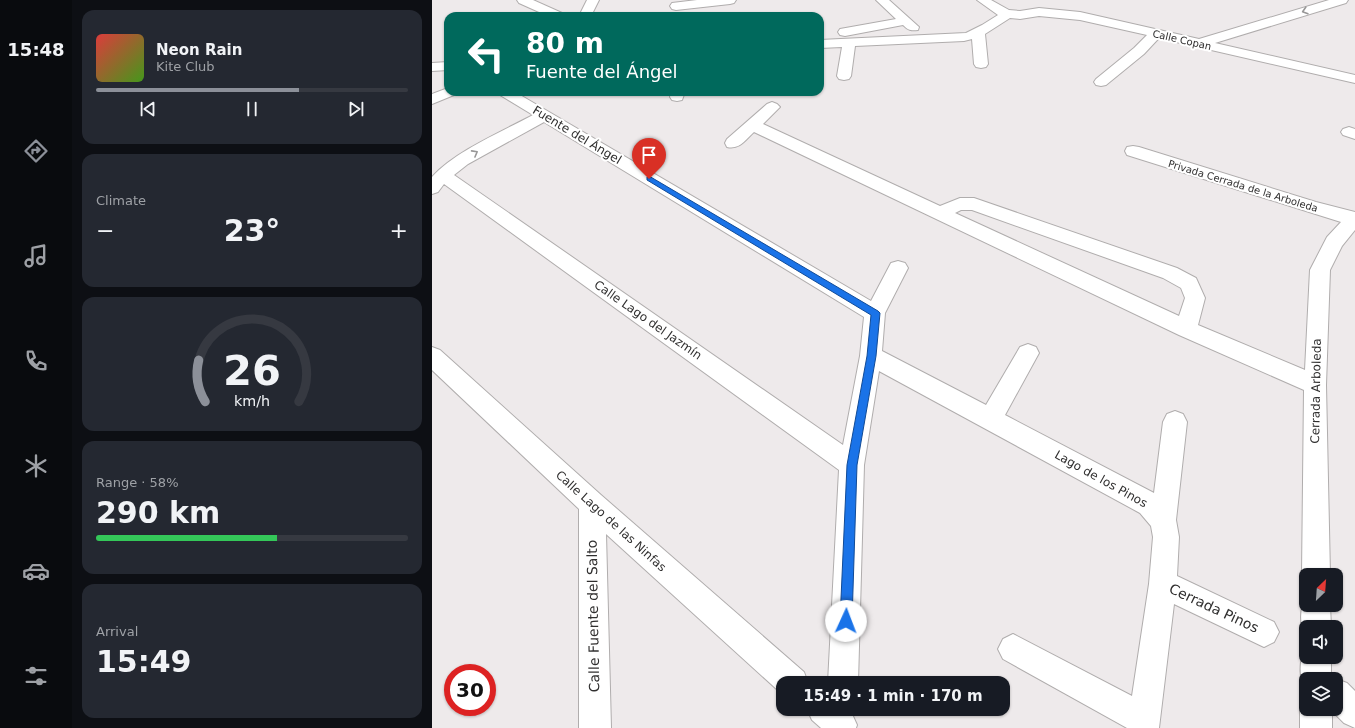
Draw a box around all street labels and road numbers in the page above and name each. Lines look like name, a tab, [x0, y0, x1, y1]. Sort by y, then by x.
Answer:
street label: Calle Copan	[1152, 28, 1212, 52]
street label: Fuente del Ángel	[530, 102, 624, 167]
street label: Privada Cerrada de la Arboleda	[1167, 158, 1319, 214]
street label: Calle Lago del Jazmín	[591, 277, 705, 363]
street label: Cerrada Arboleda	[1308, 338, 1324, 444]
street label: Lago de los Pinos	[1052, 448, 1150, 510]
street label: Calle Lago de las Ninfas	[553, 468, 669, 574]
street label: Calle Fuente del Salto	[584, 540, 602, 692]
street label: Cerrada Pinos	[1167, 580, 1261, 636]

